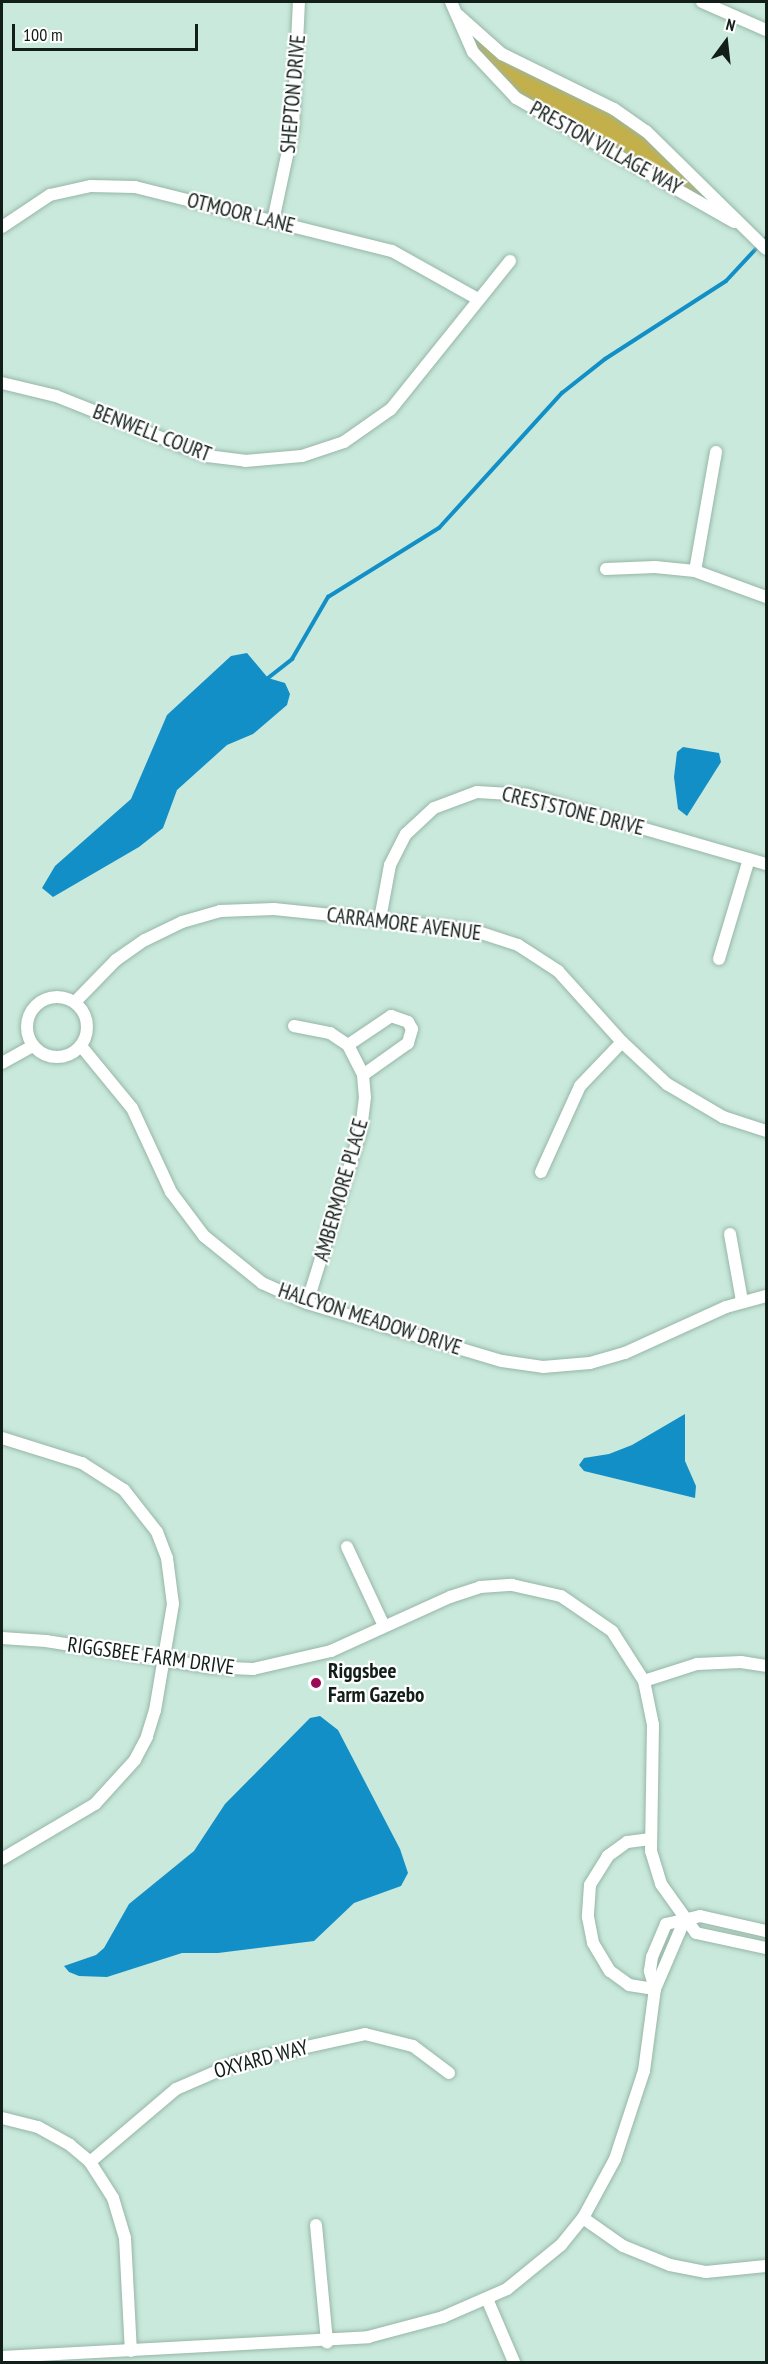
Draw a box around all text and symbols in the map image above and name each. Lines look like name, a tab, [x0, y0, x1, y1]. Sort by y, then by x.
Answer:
scale bar	[15, 12, 201, 50]
north arrow	[696, 12, 756, 72]
text: N	[724, 14, 737, 35]
text: 100 m	[23, 23, 63, 46]
street label: SHEPTON DRIVE	[275, 34, 311, 154]
street label: PRESTON VILLAGE WAY	[525, 96, 687, 200]
street label: OTMOOR LANE	[184, 187, 298, 239]
street label: BENWELL COURT	[89, 399, 215, 467]
street label: CRESTSTONE DRIVE	[499, 781, 647, 841]
street label: CARRAMORE AVENUE	[325, 902, 483, 946]
street label: AMBERMORE PLACE	[309, 1116, 373, 1264]
street label: HALCYON MEADOW DRIVE	[275, 1277, 465, 1361]
street label: RIGGSBEE FARM DRIVE	[66, 1632, 236, 1680]
place label: Riggsbee Farm Gazebo	[328, 1658, 425, 1708]
marker: Riggsbee Farm Gazebo	[309, 1676, 323, 1690]
street label: OXYARD WAY	[211, 2034, 311, 2084]

